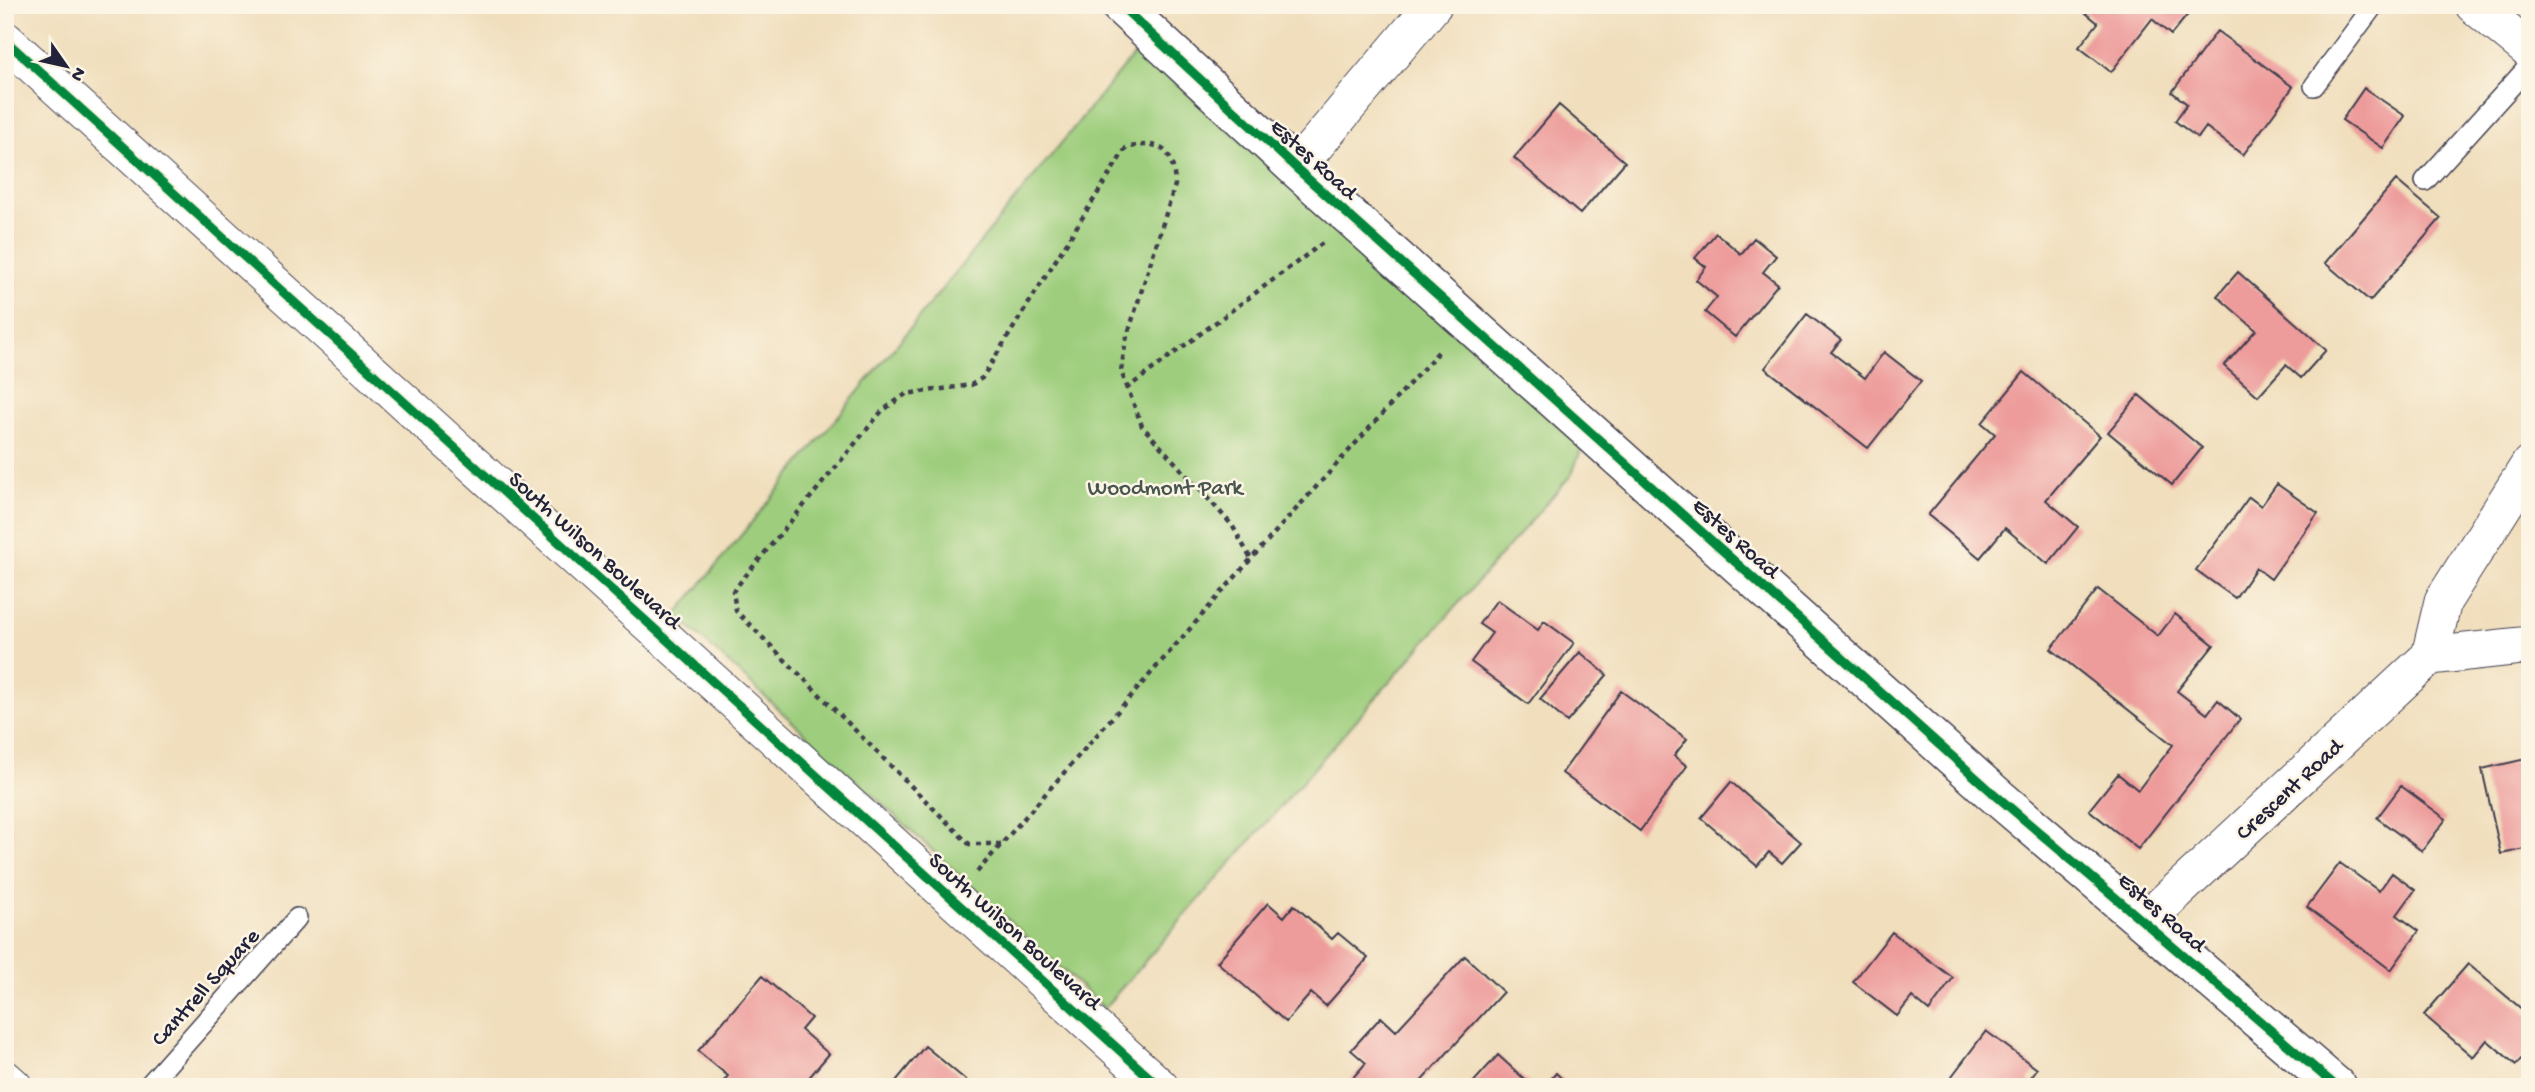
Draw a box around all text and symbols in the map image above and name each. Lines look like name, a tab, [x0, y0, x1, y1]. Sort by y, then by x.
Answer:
north arrow	[32, 32, 102, 102]
text: N	[64, 62, 90, 85]
street label: Estes Road	[1263, 114, 1363, 208]
street label: South Wilson Boulevard	[502, 467, 687, 637]
park label: Woodmont Park	[1088, 476, 1245, 503]
street label: Estes Road	[1685, 493, 1785, 587]
street label: Crescent Road	[2231, 733, 2351, 847]
street label: South Wilson Boulevard	[922, 848, 1107, 1018]
street label: Estes Road	[2111, 868, 2212, 960]
street label: Cantrell Square	[147, 923, 267, 1053]

